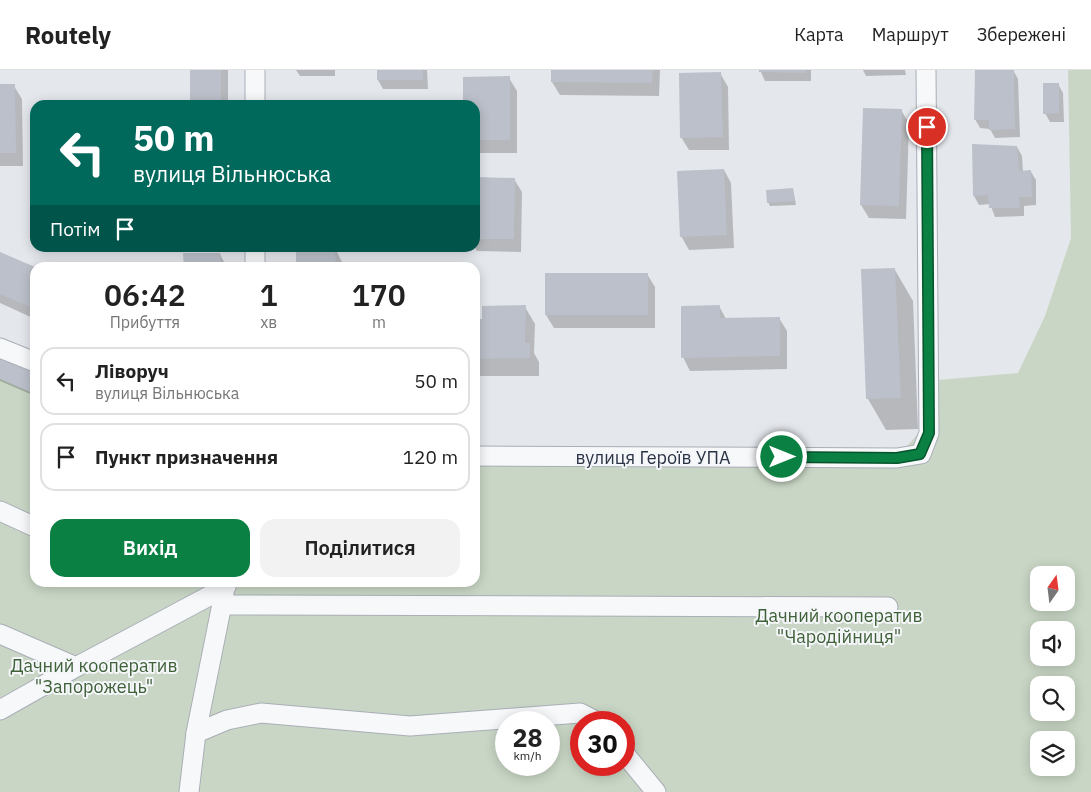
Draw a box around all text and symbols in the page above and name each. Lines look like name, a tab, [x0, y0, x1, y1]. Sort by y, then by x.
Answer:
text: Routely	[25, 19, 111, 51]
text: Карта	[794, 23, 844, 46]
text: Маршрут	[872, 23, 949, 46]
text: Збережені	[977, 23, 1066, 46]
pin	[906, 106, 948, 148]
icon: arrive	[913, 113, 941, 141]
text: 50 m	[133, 115, 215, 161]
icon: left	[50, 120, 115, 185]
text: вулиця Вільнюська	[133, 159, 331, 188]
icon: arrive	[111, 215, 139, 243]
text: Потім	[50, 217, 101, 241]
text: 06:42	[104, 275, 186, 314]
text: 1	[260, 275, 278, 314]
text: 170	[352, 275, 406, 314]
text: Прибуття	[110, 312, 180, 332]
text: хв	[260, 312, 277, 332]
text: m	[372, 312, 386, 332]
text: Ліворуч	[95, 359, 169, 383]
icon: left	[52, 367, 80, 395]
text: 50 m	[414, 369, 458, 393]
text: вулиця Вільнюська	[95, 383, 239, 403]
position arrow	[755, 430, 807, 482]
icon: arrive	[52, 443, 80, 471]
text: Пункт призначення	[95, 445, 278, 469]
text: 120 m	[403, 445, 458, 469]
street label: вулиця Героїв УПА	[575, 446, 731, 469]
button: Вихід	[50, 519, 250, 577]
button: Поділитися	[260, 519, 460, 577]
north arrow	[1030, 566, 1075, 611]
map controls	[1030, 566, 1075, 776]
park label: Дачний кооператив "Чародійниця"	[756, 604, 922, 648]
button: sound	[1030, 621, 1075, 666]
park label: Дачний кооператив "Запорожець"	[11, 654, 177, 698]
button: search	[1030, 676, 1075, 721]
speed limit sign: 30	[570, 711, 635, 776]
text: 28	[512, 721, 543, 754]
button: layers	[1030, 731, 1075, 776]
text: km/h	[513, 748, 542, 763]

